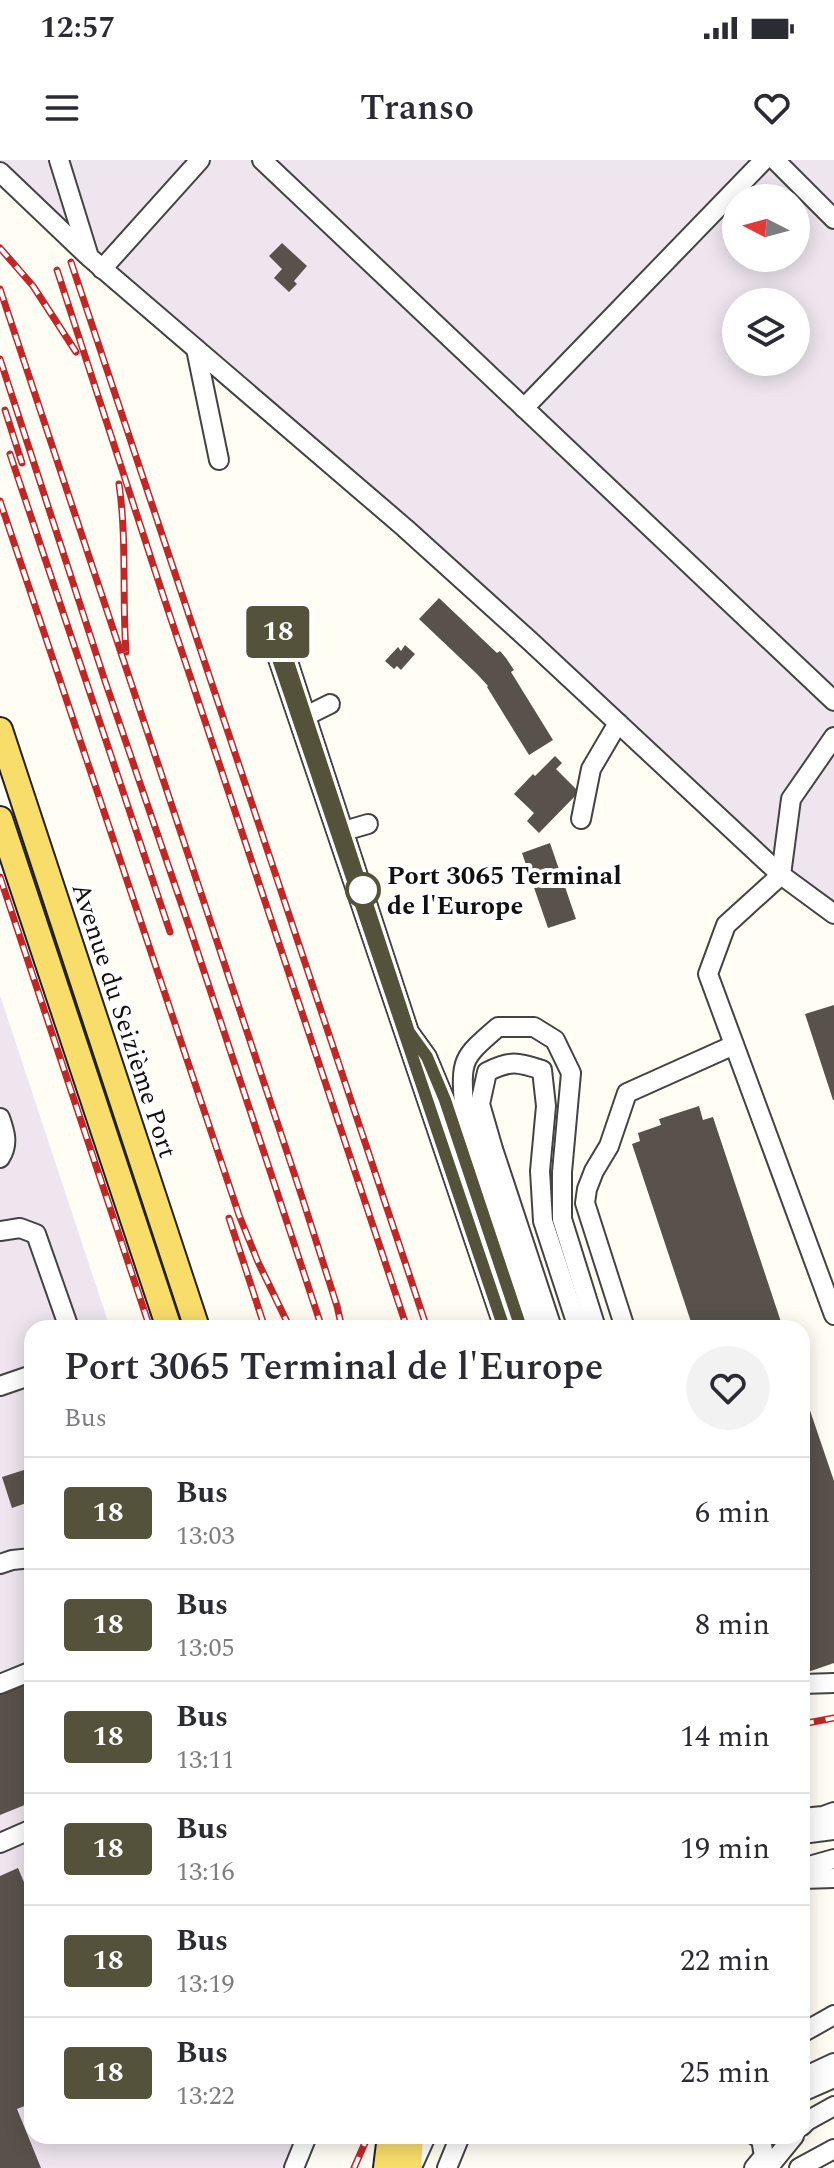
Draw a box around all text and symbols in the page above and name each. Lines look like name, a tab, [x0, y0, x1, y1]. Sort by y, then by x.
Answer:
text: 12:57	[40, 5, 115, 51]
text: Transo	[360, 81, 474, 136]
icon: menu	[40, 86, 84, 130]
icon: heart	[750, 86, 794, 130]
north arrow	[722, 184, 810, 272]
map controls	[722, 184, 810, 376]
button: layers	[722, 288, 810, 376]
line badge: 18	[242, 606, 314, 658]
text: 18	[262, 610, 294, 653]
place label: Port 3065 Terminal de l'Europe	[387, 856, 622, 926]
marker: Port 3065 Terminal de l'Europe	[346, 873, 380, 907]
street label: Avenue du Seizième Port	[61, 877, 187, 1163]
text: Port 3065 Terminal de l'Europe	[64, 1339, 603, 1397]
button: heart	[686, 1346, 770, 1430]
text: Bus	[64, 1398, 107, 1438]
text: Bus	[176, 1470, 228, 1516]
text: 6 min	[695, 1490, 770, 1536]
text: 18	[92, 1491, 124, 1534]
text: 13:03	[176, 1516, 235, 1556]
text: Bus	[176, 1582, 228, 1628]
text: 8 min	[695, 1602, 770, 1648]
text: 18	[92, 1603, 124, 1646]
text: 13:05	[176, 1628, 235, 1668]
text: Bus	[176, 1694, 228, 1740]
text: 14 min	[680, 1714, 770, 1760]
text: 18	[92, 1715, 124, 1758]
text: 13:11	[176, 1740, 235, 1780]
text: Bus	[176, 1806, 228, 1852]
text: 19 min	[680, 1826, 770, 1872]
text: 18	[92, 1827, 124, 1870]
text: 13:16	[176, 1852, 235, 1892]
text: Bus	[176, 1918, 228, 1964]
text: 22 min	[680, 1938, 770, 1984]
text: 18	[92, 1939, 124, 1982]
text: 13:19	[176, 1964, 235, 2004]
text: Bus	[176, 2030, 228, 2076]
text: 25 min	[680, 2050, 770, 2096]
text: 18	[92, 2051, 124, 2094]
text: 13:22	[176, 2076, 235, 2116]

